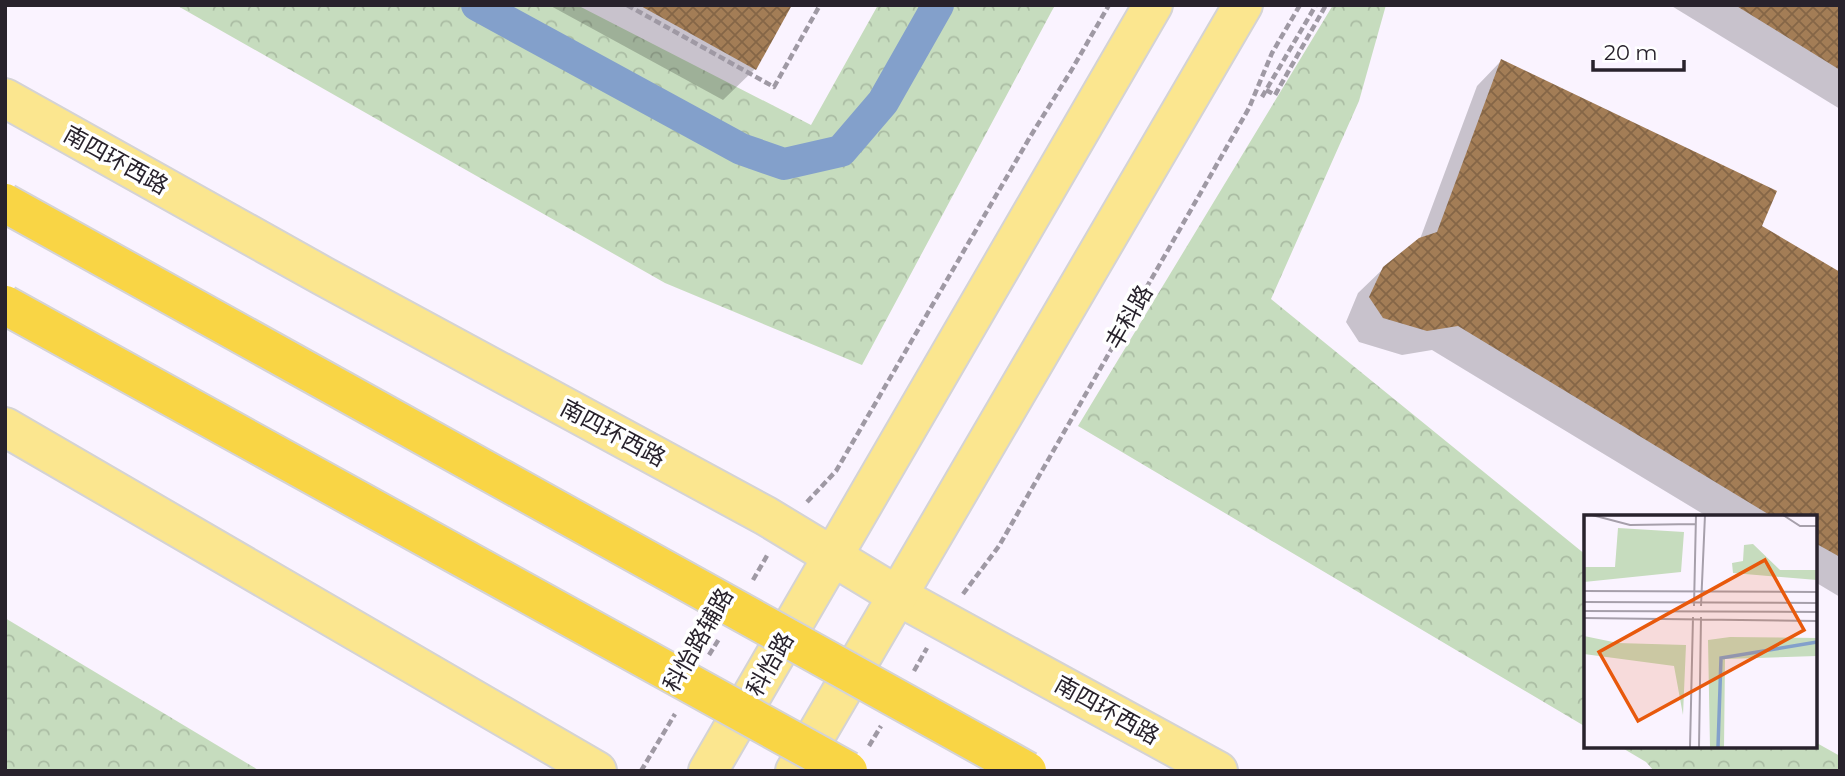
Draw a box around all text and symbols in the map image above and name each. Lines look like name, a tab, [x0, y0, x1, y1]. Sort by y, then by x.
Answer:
scale bar	[1593, 28, 1684, 72]
text: 20 m	[1604, 40, 1658, 65]
street label: 南四环西路	[59, 120, 173, 200]
street label: 丰科路	[1100, 280, 1158, 354]
street label: 南四环西路	[556, 394, 670, 472]
inset map	[1584, 515, 1817, 748]
street label: 科怡路辅路	[657, 583, 739, 697]
street label: 科怡路	[741, 627, 799, 701]
street label: 南四环西路	[1050, 670, 1164, 750]

